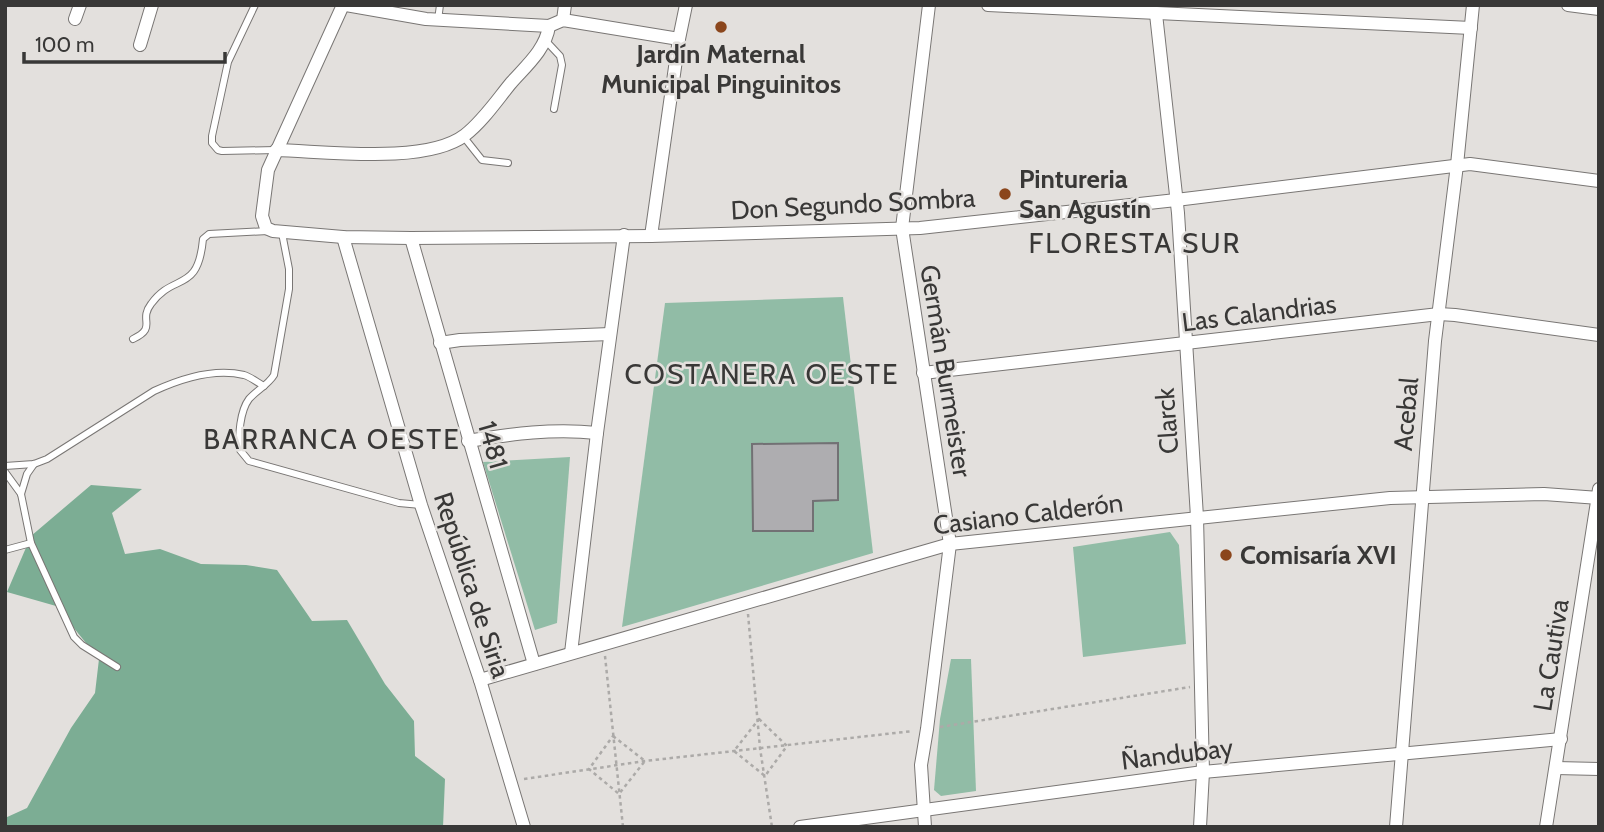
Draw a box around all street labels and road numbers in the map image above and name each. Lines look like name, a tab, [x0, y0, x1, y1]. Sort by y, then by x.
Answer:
street label: Don Segundo Sombra	[730, 182, 977, 226]
street label: Germán Burmeister	[913, 263, 979, 480]
street label: Las Calandrias	[1180, 288, 1338, 338]
street label: Acebal	[1387, 376, 1425, 452]
street label: Clarck	[1149, 387, 1185, 455]
street label: 1481	[471, 418, 515, 472]
street label: Casiano Calderón	[931, 486, 1125, 542]
street label: República de Siria	[427, 488, 517, 682]
street label: La Cautiva	[1526, 596, 1576, 713]
street label: Ñandubay	[1119, 731, 1235, 777]

